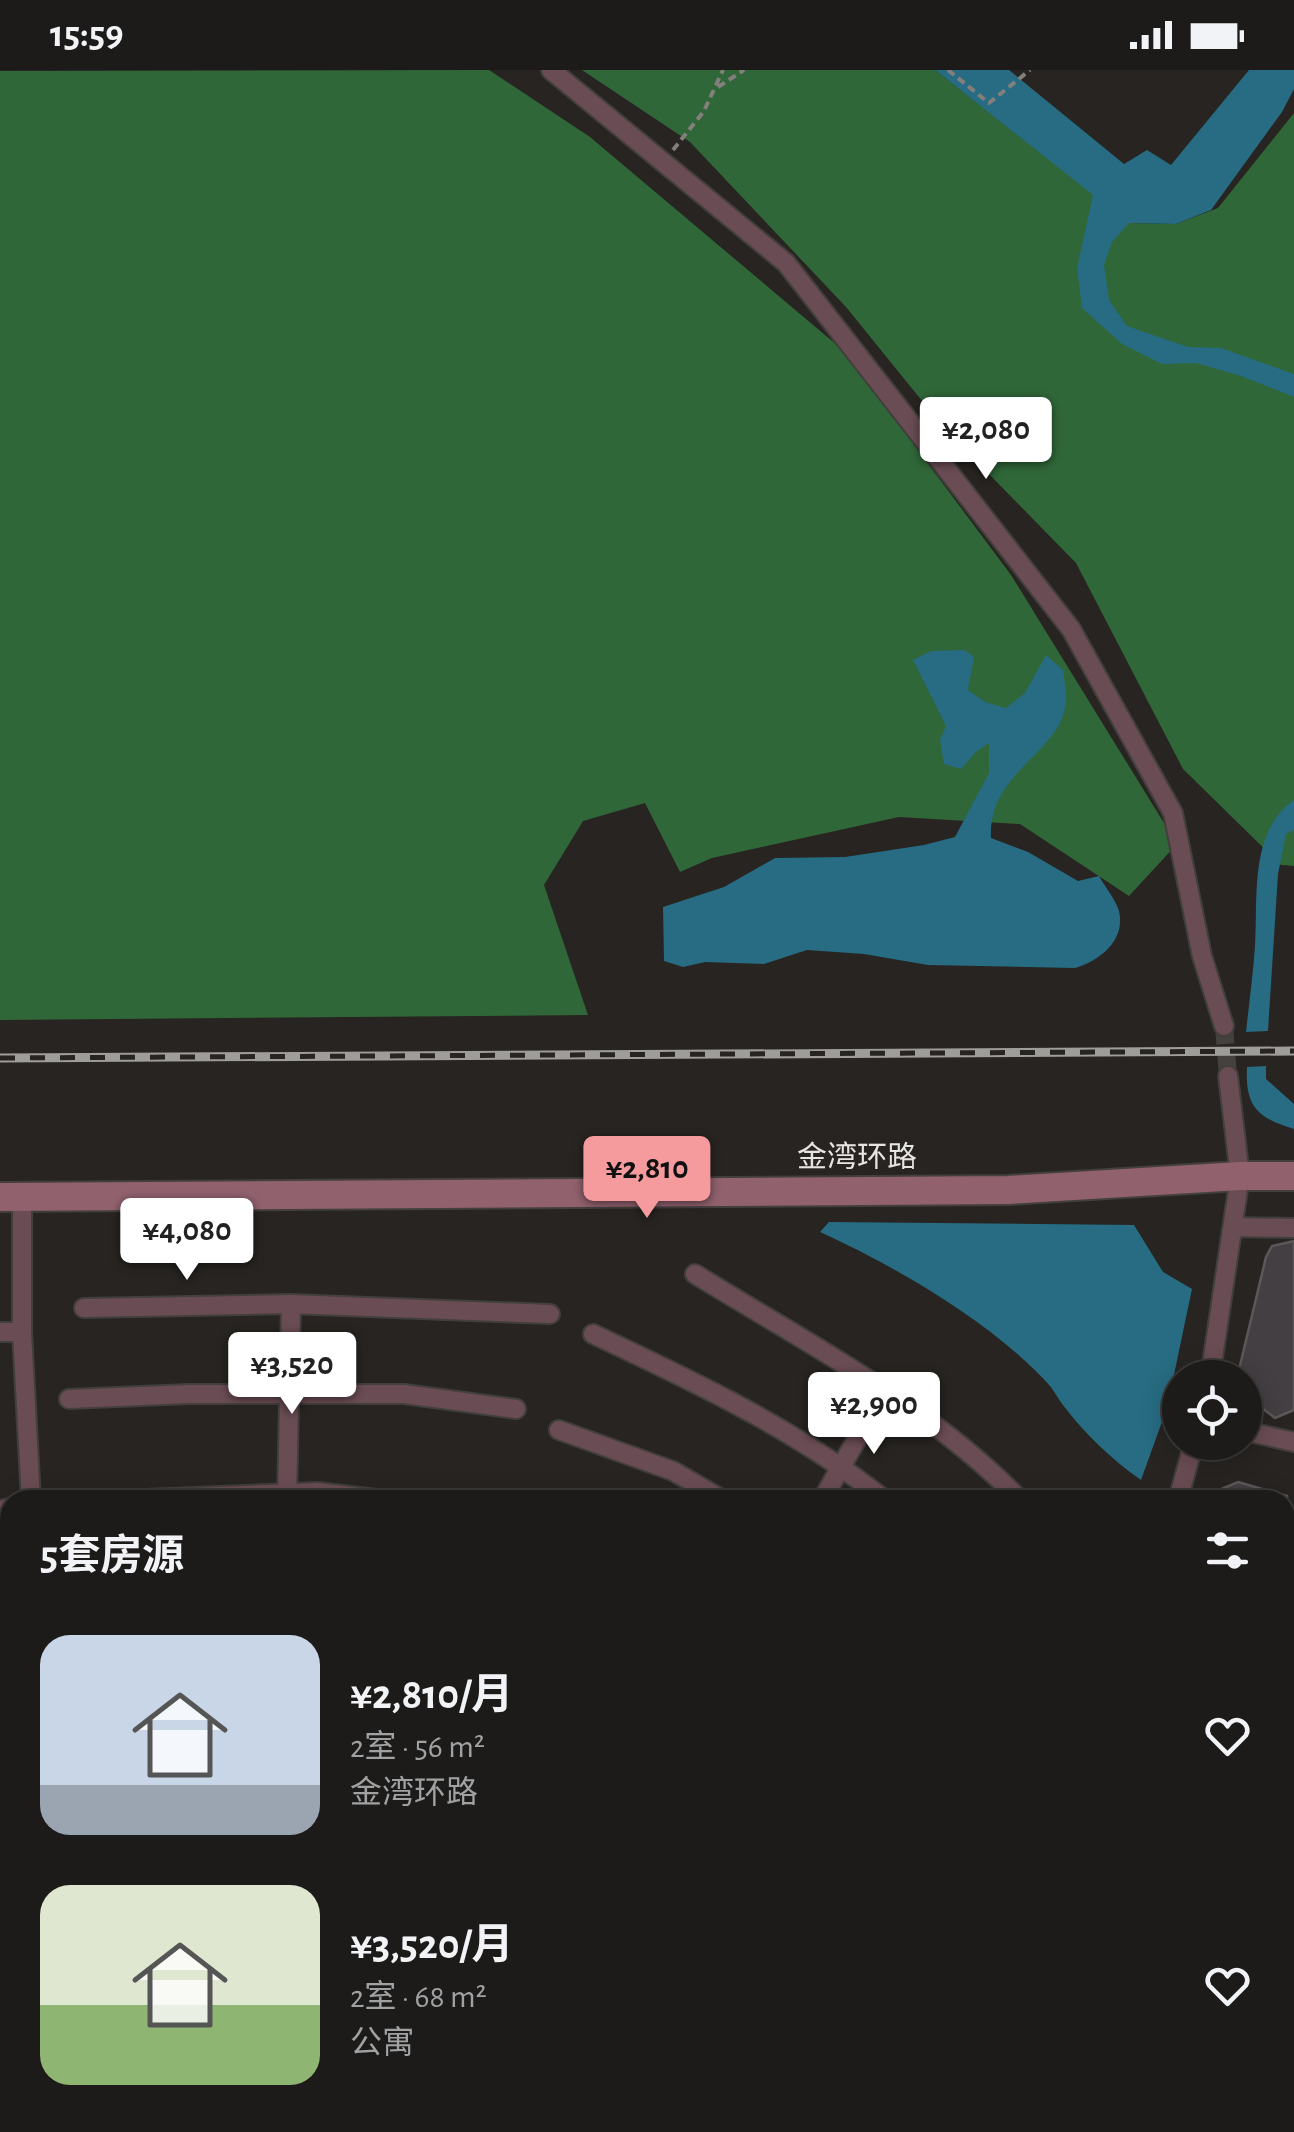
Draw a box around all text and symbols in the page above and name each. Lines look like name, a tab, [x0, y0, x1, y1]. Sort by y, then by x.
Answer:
text: 15:59	[50, 16, 124, 54]
pin: ¥2,080	[905, 397, 1067, 482]
text: ¥2,080	[942, 413, 1030, 445]
pin: ¥2,810	[566, 1136, 728, 1221]
street label: 金湾环路	[797, 1141, 917, 1173]
text: ¥2,810	[605, 1152, 689, 1184]
pin: ¥4,080	[106, 1198, 268, 1283]
text: ¥4,080	[142, 1214, 232, 1246]
pin: ¥3,520	[211, 1332, 373, 1417]
text: ¥3,520	[250, 1348, 334, 1380]
map controls	[1162, 1360, 1262, 1460]
button: locate	[1162, 1360, 1262, 1460]
pin: ¥2,900	[793, 1372, 955, 1457]
text: ¥2,900	[830, 1388, 918, 1420]
icon: filters	[1200, 1523, 1255, 1578]
text: 5套房源	[40, 1535, 184, 1577]
text: ¥2,810/月	[350, 1674, 513, 1716]
icon: home	[120, 1675, 240, 1795]
icon: heart	[1200, 1708, 1255, 1763]
text: 2室 · 56 m²	[350, 1731, 485, 1763]
text: 金湾环路	[350, 1777, 478, 1809]
text: ¥3,520/月	[350, 1924, 514, 1966]
icon: home	[120, 1925, 240, 2045]
icon: heart	[1200, 1958, 1255, 2013]
text: 2室 · 68 m²	[350, 1981, 487, 2013]
text: 公寓	[350, 2027, 414, 2059]

